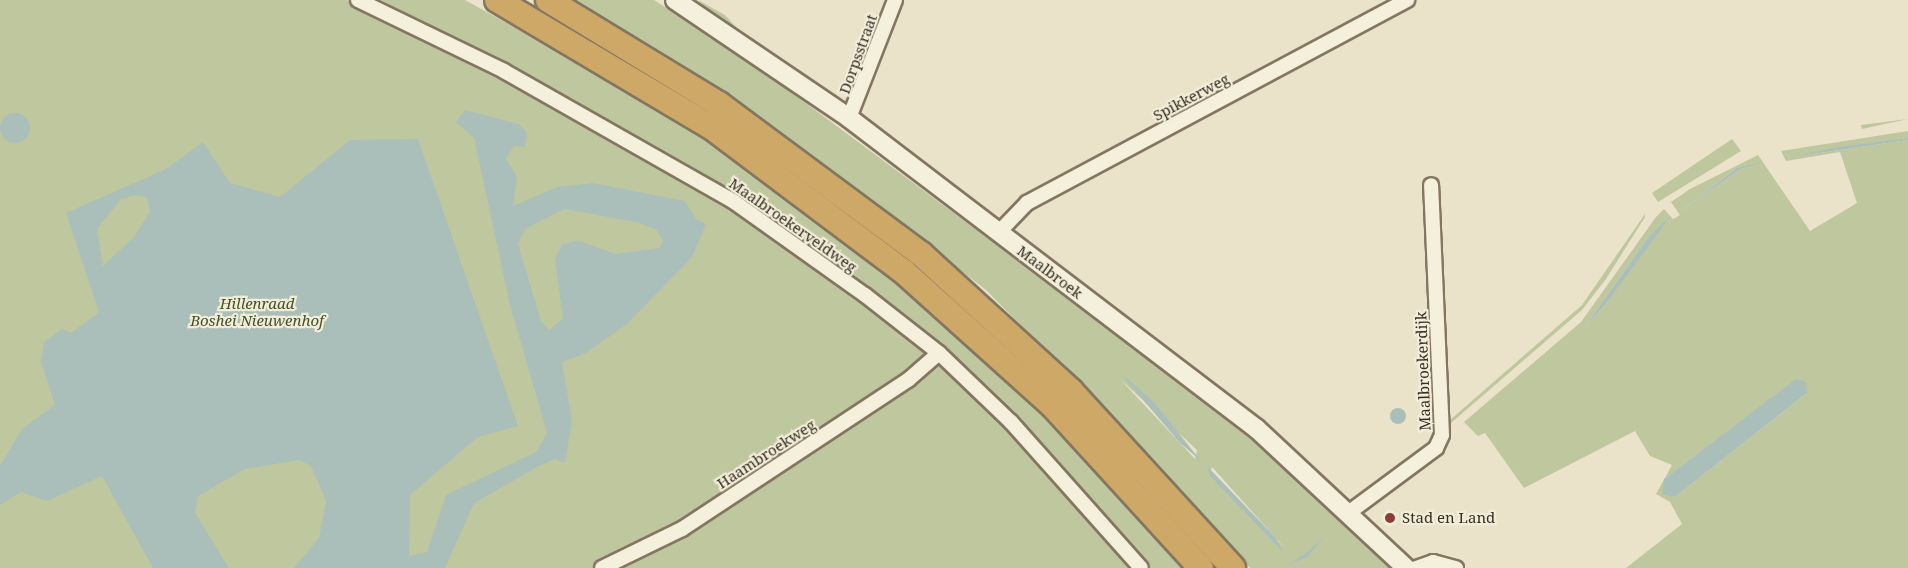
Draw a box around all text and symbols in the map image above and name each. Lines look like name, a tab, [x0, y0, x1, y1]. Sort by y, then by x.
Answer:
street label: Dorpsstraat	[835, 12, 881, 96]
street label: Spikkerweg	[1150, 69, 1232, 125]
street label: Maalbroekerveldweg	[726, 174, 860, 276]
street label: Maalbroek	[1014, 242, 1086, 302]
park label: Hillenraad Boshei Nieuwenhof	[190, 294, 324, 329]
street label: Maalbroekerdijk	[1412, 311, 1434, 431]
street label: Haambroekweg	[713, 415, 819, 493]
place label: Stad en Land	[1402, 509, 1495, 527]
marker: Stad en Land	[1383, 511, 1397, 525]

